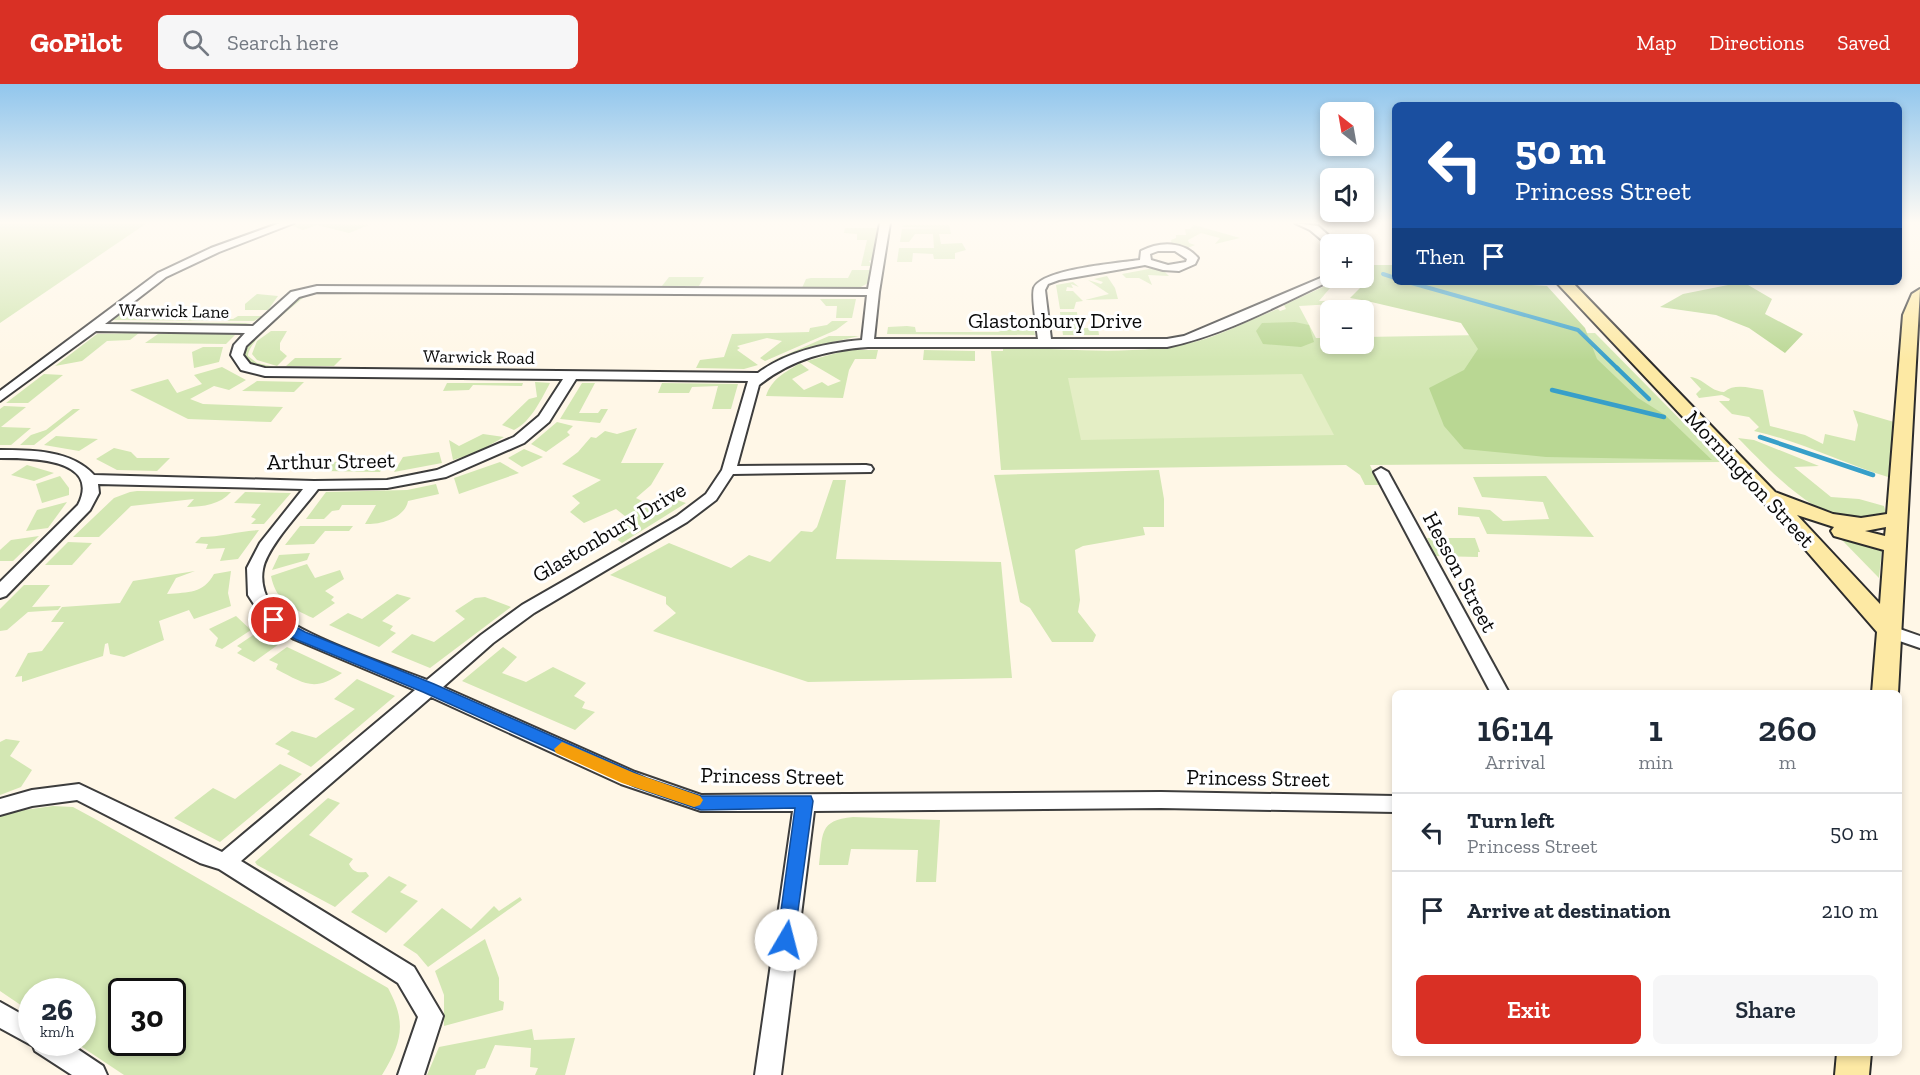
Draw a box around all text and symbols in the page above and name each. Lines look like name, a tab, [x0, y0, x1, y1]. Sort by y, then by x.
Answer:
search box	[158, 15, 578, 69]
text: GoPilot	[30, 26, 122, 59]
icon: search	[179, 26, 212, 59]
text: Search here	[227, 29, 338, 56]
text: Map	[1637, 30, 1677, 55]
text: Directions	[1710, 30, 1804, 55]
text: Saved	[1837, 30, 1890, 55]
north arrow	[1320, 102, 1374, 156]
map controls	[1320, 102, 1374, 354]
text: 50 m	[1515, 124, 1606, 175]
icon: left	[1416, 126, 1494, 204]
button: sound	[1320, 168, 1374, 222]
text: Princess Street	[1515, 175, 1691, 207]
button: +	[1320, 234, 1374, 288]
icon: arrive	[1477, 240, 1510, 273]
text: Then	[1416, 243, 1465, 270]
street label: Warwick Lane	[119, 299, 229, 323]
button: −	[1320, 300, 1374, 354]
street label: Glastonbury Drive	[968, 307, 1142, 334]
street label: Warwick Road	[423, 345, 535, 369]
street label: Mornington Street	[1679, 405, 1821, 554]
street label: Arthur Street	[267, 446, 396, 476]
street label: Glastonbury Drive	[527, 476, 691, 588]
street label: Hesson Street	[1417, 507, 1503, 638]
pin	[248, 594, 299, 645]
icon: arrive	[257, 603, 290, 636]
text: 16:14	[1477, 707, 1554, 750]
text: 1	[1649, 707, 1663, 750]
text: 260	[1758, 707, 1817, 750]
text: Arrival	[1485, 750, 1545, 774]
text: min	[1639, 750, 1673, 774]
text: m	[1779, 750, 1796, 774]
street label: Princess Street	[700, 761, 845, 791]
street label: Princess Street	[1186, 763, 1331, 793]
text: Turn left	[1467, 807, 1554, 834]
icon: left	[1416, 816, 1449, 849]
text: 50 m	[1830, 819, 1878, 846]
text: Princess Street	[1467, 834, 1597, 858]
icon: arrive	[1416, 894, 1449, 927]
text: Arrive at destination	[1467, 897, 1670, 924]
text: 210 m	[1822, 897, 1878, 924]
position arrow	[754, 908, 818, 972]
button: Exit	[1416, 975, 1641, 1044]
button: Share	[1653, 975, 1878, 1044]
speed limit sign: 30	[108, 978, 186, 1056]
text: 26	[41, 992, 73, 1028]
text: km/h	[40, 1023, 74, 1041]

